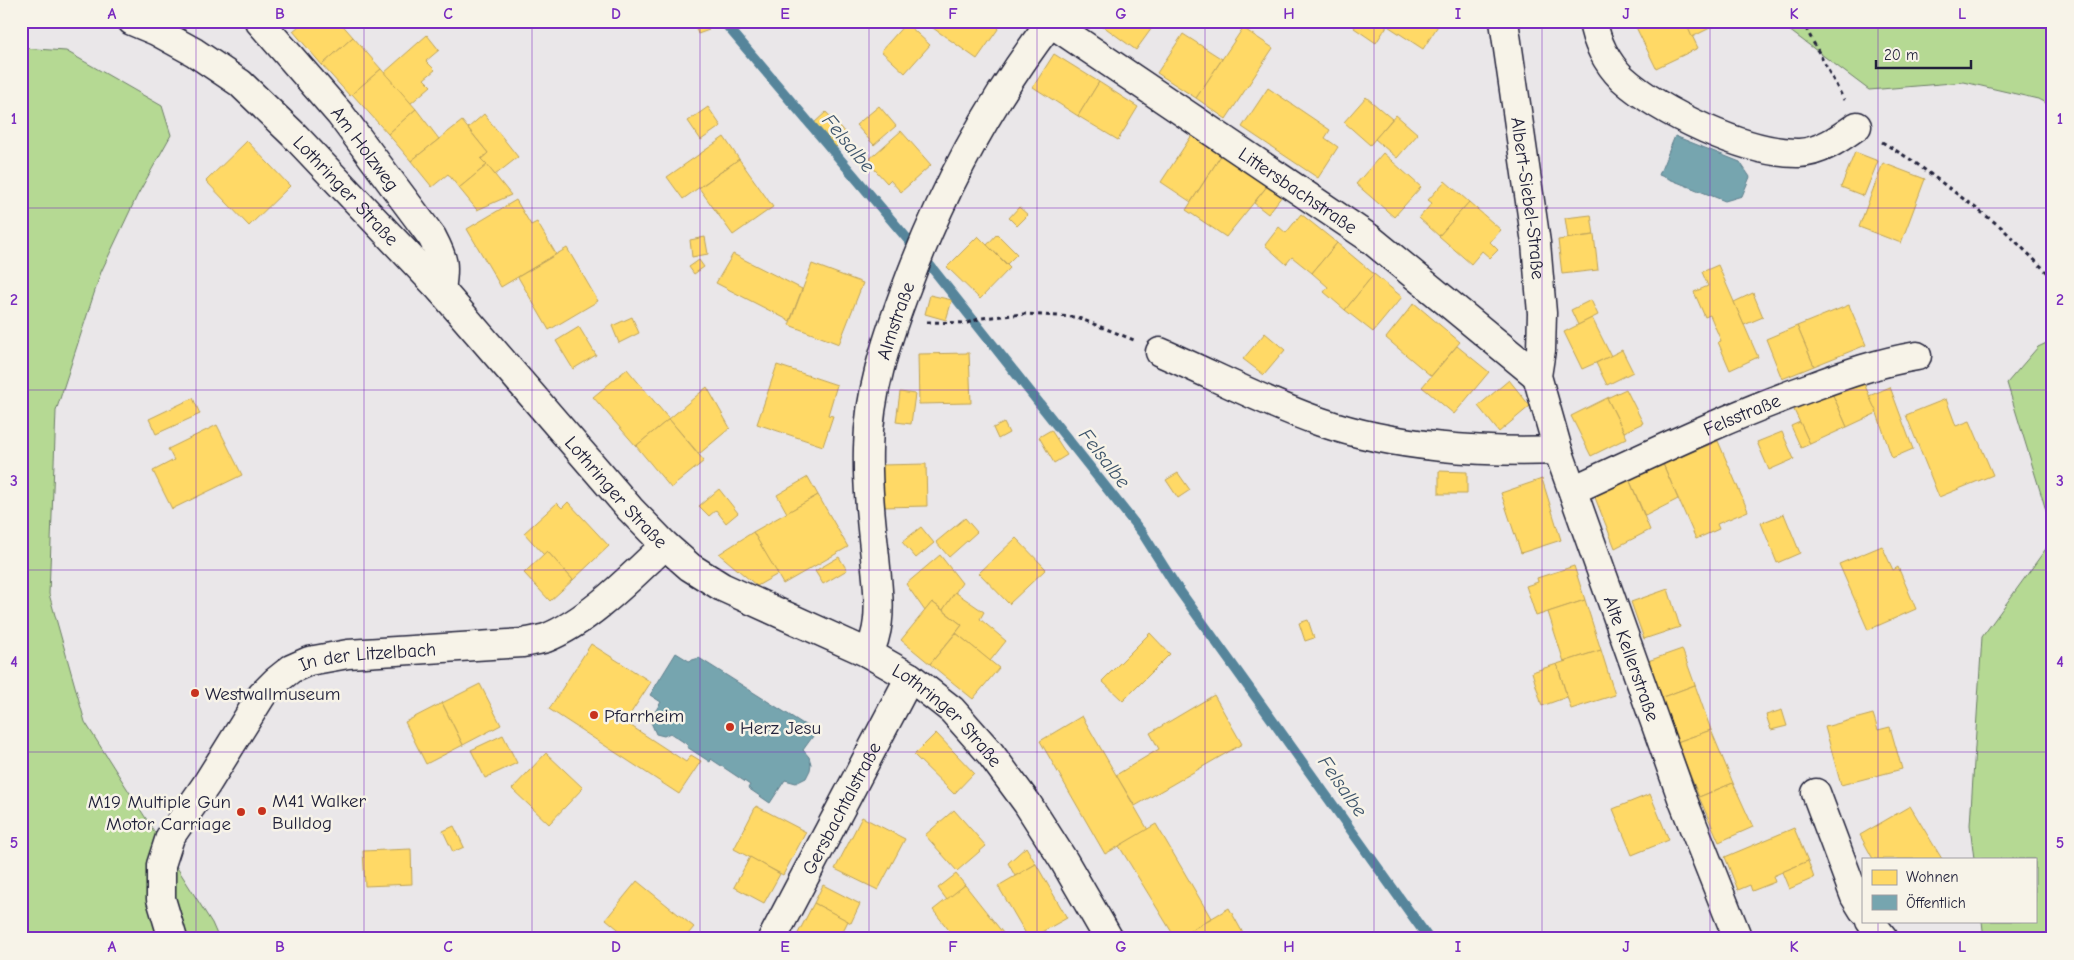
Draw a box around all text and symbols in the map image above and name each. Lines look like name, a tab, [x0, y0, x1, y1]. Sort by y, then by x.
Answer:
text: A	[108, 5, 117, 23]
text: B	[275, 5, 285, 23]
text: C	[443, 5, 453, 23]
text: D	[611, 5, 621, 23]
text: E	[780, 5, 790, 23]
text: F	[948, 5, 958, 23]
text: G	[1115, 5, 1127, 23]
text: H	[1283, 5, 1295, 23]
text: I	[1455, 5, 1461, 23]
text: J	[1622, 5, 1630, 23]
text: K	[1789, 5, 1799, 23]
text: L	[1958, 5, 1966, 23]
scale bar	[1876, 38, 1972, 70]
text: 20 m	[1884, 46, 1918, 64]
street label: Am Holzweg	[326, 102, 404, 195]
water label: Felsalbe	[817, 109, 880, 177]
text: 1	[11, 110, 17, 128]
text: 1	[2057, 110, 2063, 128]
street label: Albert-Siebel-Straße	[1506, 116, 1549, 281]
street label: Lothringer Straße	[288, 131, 403, 250]
street label: Littersbachstraße	[1234, 143, 1361, 239]
street label: Almstraße	[873, 279, 919, 362]
text: 2	[10, 291, 18, 309]
text: 2	[2056, 291, 2064, 309]
street label: Felsstraße	[1700, 389, 1784, 441]
water label: Felsalbe	[1074, 424, 1135, 493]
street label: Lothringer Straße	[560, 432, 672, 553]
text: 3	[10, 472, 18, 490]
text: 3	[2056, 472, 2064, 490]
street label: Alte Kellerstraße	[1599, 593, 1664, 724]
street label: In der Litzelbach	[296, 638, 437, 676]
text: 4	[10, 653, 18, 671]
text: 4	[2056, 653, 2064, 671]
street label: Lothringer Straße	[888, 659, 1006, 772]
place label: Westwallmuseum	[205, 683, 340, 705]
marker: Westwallmuseum	[189, 687, 201, 699]
place label: Pfarrheim	[604, 705, 684, 727]
marker: Pfarrheim	[588, 709, 600, 721]
place label: Herz Jesu	[740, 717, 821, 739]
marker: Herz Jesu	[724, 721, 736, 733]
street label: Gersbachtalstraße	[798, 739, 886, 879]
water label: Felsalbe	[1313, 751, 1372, 821]
place label: M41 Walker Bulldog	[272, 790, 366, 834]
place label: M19 Multiple Gun Motor Carriage	[88, 791, 231, 835]
marker: M41 Walker Bulldog	[256, 805, 268, 817]
marker: M19 Multiple Gun Motor Carriage	[235, 806, 247, 818]
text: 5	[10, 834, 18, 852]
text: 5	[2056, 834, 2064, 852]
legend	[1862, 858, 2036, 922]
text: Wohnen	[1906, 868, 1959, 886]
text: Öffentlich	[1906, 894, 1966, 912]
text: A	[108, 938, 117, 956]
text: B	[275, 938, 285, 956]
text: C	[443, 938, 453, 956]
text: D	[611, 938, 621, 956]
text: E	[780, 938, 790, 956]
text: F	[948, 938, 958, 956]
text: G	[1115, 938, 1127, 956]
text: H	[1283, 938, 1295, 956]
text: I	[1455, 938, 1461, 956]
text: J	[1622, 938, 1630, 956]
text: K	[1789, 938, 1799, 956]
text: L	[1958, 938, 1966, 956]

